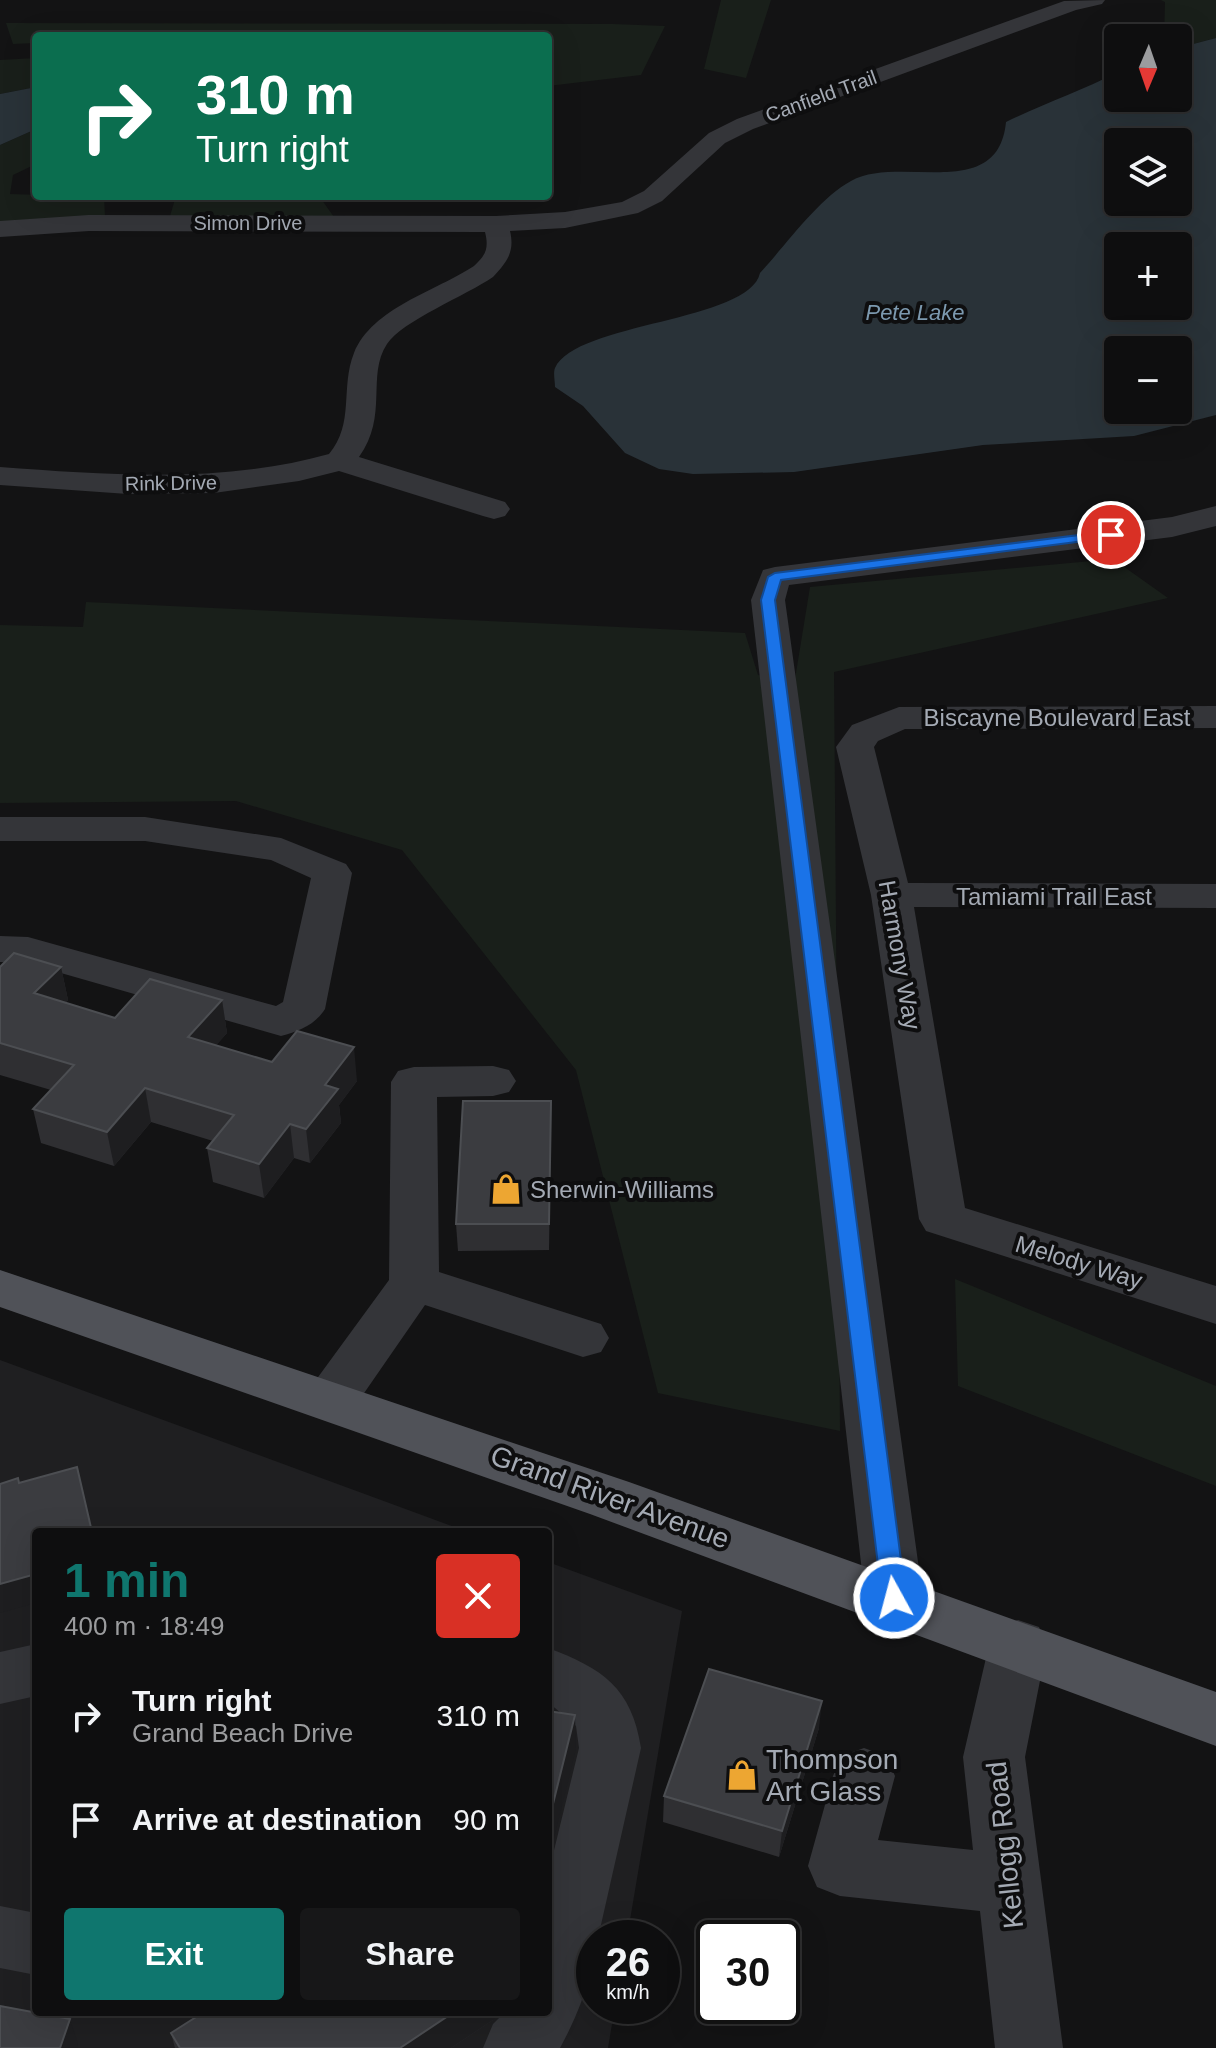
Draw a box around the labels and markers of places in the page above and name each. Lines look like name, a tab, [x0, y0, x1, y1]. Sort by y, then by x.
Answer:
pin	[1077, 501, 1145, 569]
shop icon: Sherwin-Williams	[489, 1172, 523, 1206]
place label: Sherwin-Williams	[530, 1176, 714, 1203]
place label: Thompson Art Glass	[766, 1744, 898, 1807]
shop icon: Thompson Art Glass	[725, 1758, 759, 1792]

